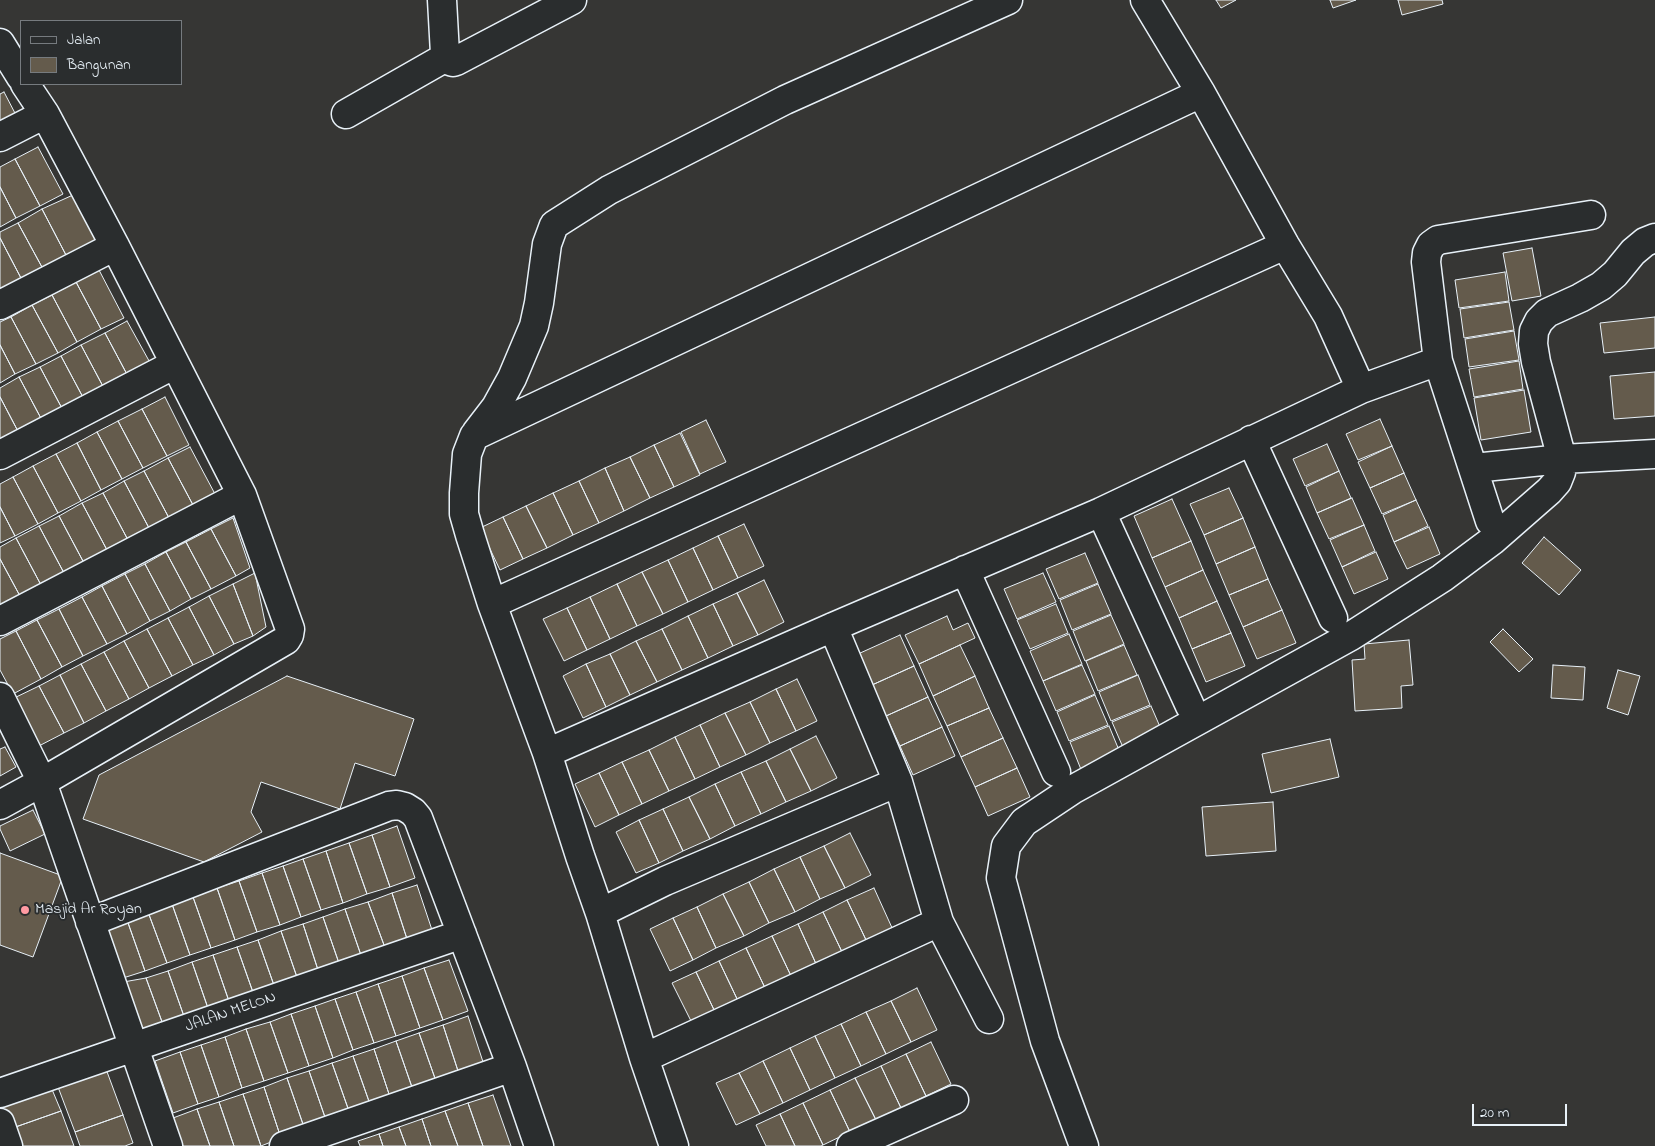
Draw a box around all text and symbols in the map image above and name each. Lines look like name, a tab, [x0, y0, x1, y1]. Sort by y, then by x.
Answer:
legend	[20, 20, 182, 85]
text: Jalan	[67, 29, 100, 51]
text: Bangunan	[67, 54, 131, 76]
place label: Masjid Ar Royan	[35, 900, 142, 920]
marker: Masjid Ar Royan	[19, 904, 31, 916]
street label: JALAN MELON	[183, 988, 279, 1038]
scale bar	[1475, 1094, 1570, 1126]
text: 20 m	[1480, 1102, 1509, 1124]

